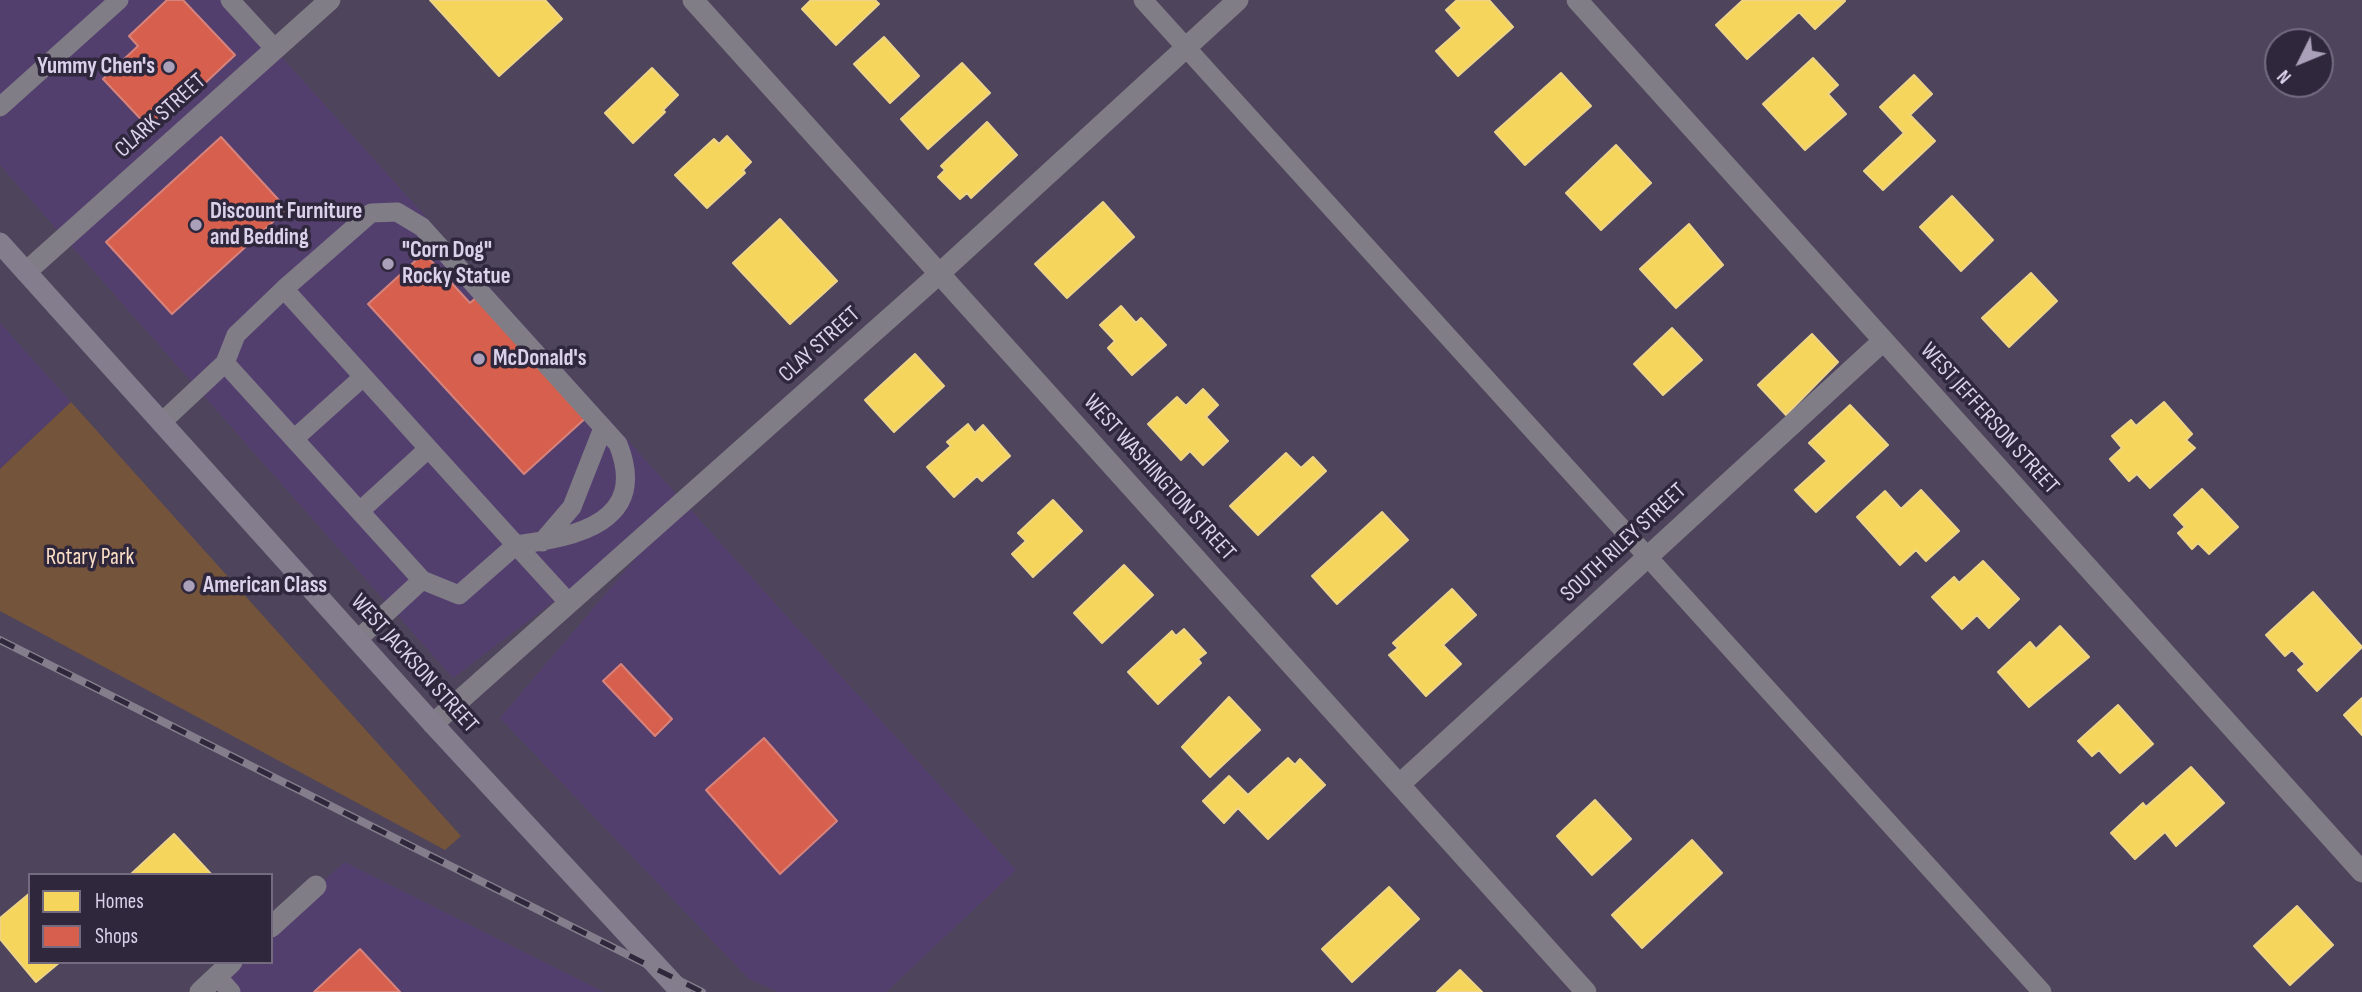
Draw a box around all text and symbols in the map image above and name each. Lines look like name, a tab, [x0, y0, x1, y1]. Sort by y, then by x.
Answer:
north arrow	[2264, 28, 2334, 98]
place label: Yummy Chen's	[37, 53, 155, 81]
marker: Yummy Chen's	[161, 59, 177, 75]
text: N	[2273, 65, 2297, 88]
street label: CLARK STREET	[110, 68, 212, 164]
place label: Discount Furniture and Bedding	[210, 198, 362, 252]
marker: Discount Furniture and Bedding	[188, 217, 204, 233]
place label: "Corn Dog" Rocky Statue	[402, 237, 510, 291]
marker: "Corn Dog" Rocky Statue	[380, 256, 396, 272]
street label: CLAY STREET	[774, 301, 866, 389]
street label: WEST JEFFERSON STREET	[1914, 338, 2064, 500]
place label: McDonald's	[493, 345, 586, 373]
marker: McDonald's	[471, 351, 487, 367]
street label: WEST WASHINGTON STREET	[1077, 389, 1241, 567]
street label: SOUTH RILEY STREET	[1555, 478, 1693, 608]
park label: Rotary Park	[46, 544, 134, 572]
place label: American Class	[203, 572, 327, 600]
marker: American Class	[181, 578, 197, 594]
street label: WEST JACKSON STREET	[344, 589, 484, 739]
legend	[28, 873, 273, 964]
text: Homes	[95, 889, 144, 914]
text: Shops	[95, 924, 138, 949]

